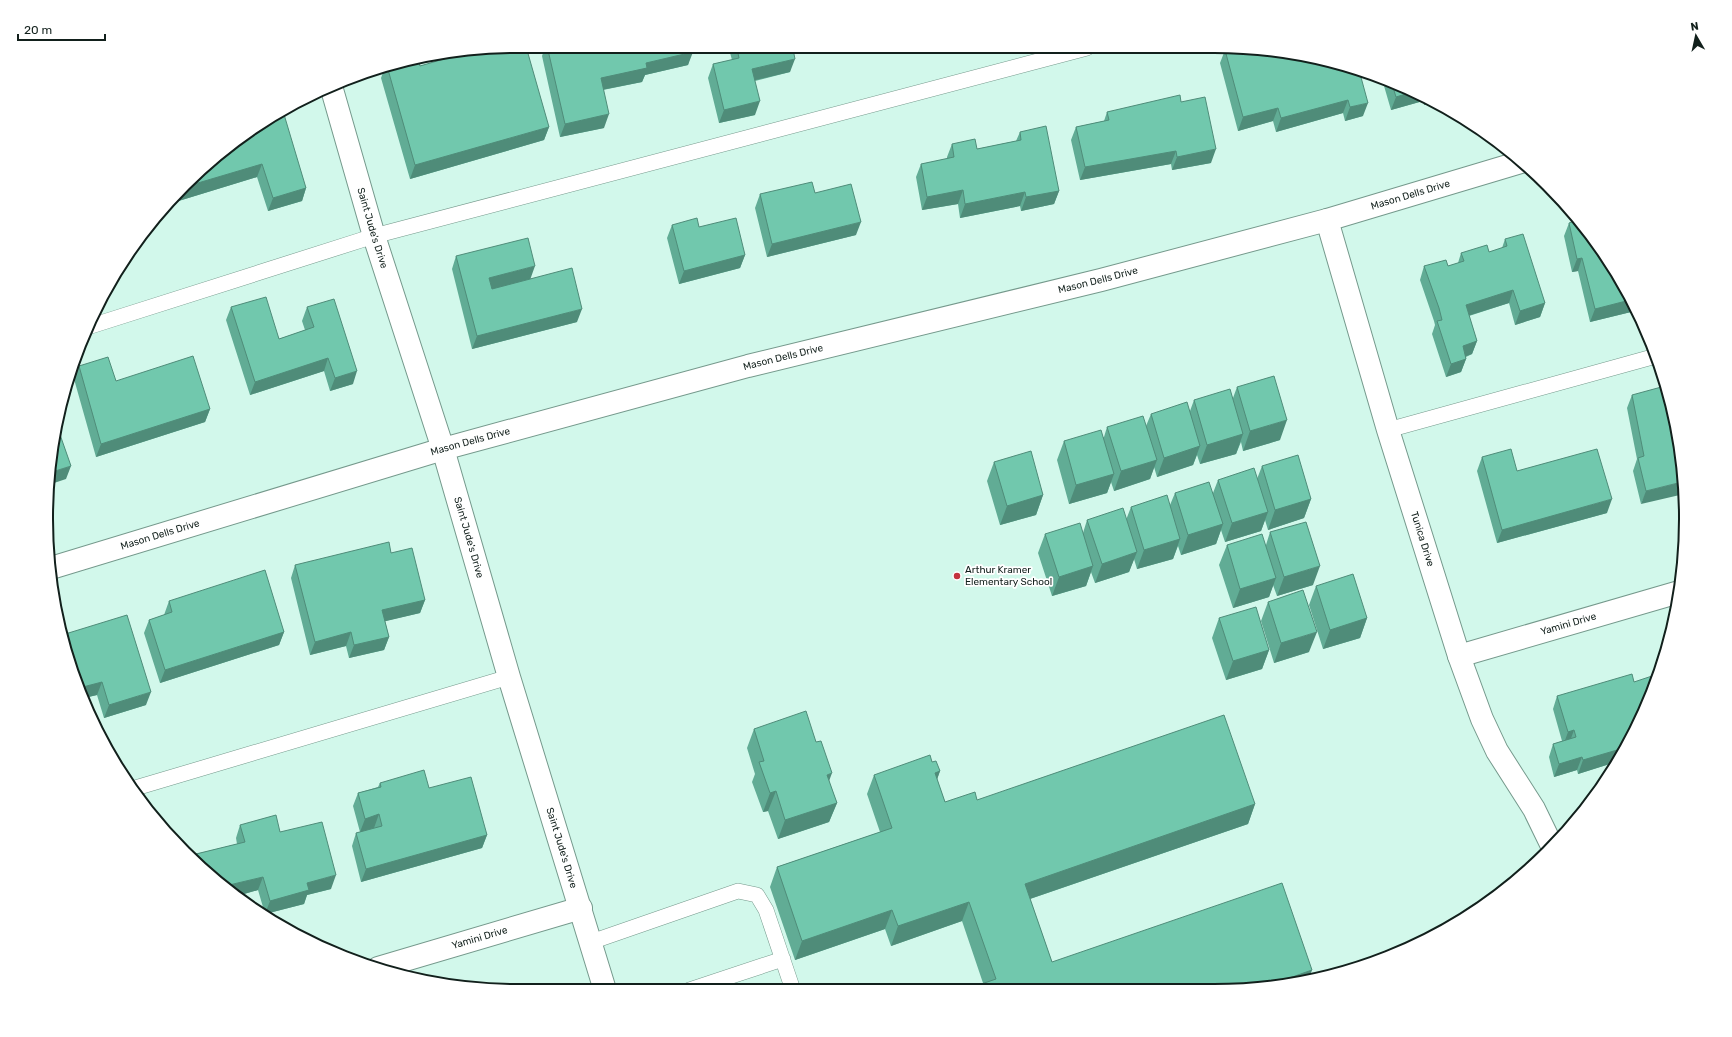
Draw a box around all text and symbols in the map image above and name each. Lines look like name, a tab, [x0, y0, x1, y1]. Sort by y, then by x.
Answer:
scale bar	[18, 16, 105, 42]
north arrow	[1676, 16, 1716, 56]
text: N	[1690, 20, 1700, 34]
text: 20 m	[24, 23, 52, 37]
street label: Mason Dells Drive	[1369, 177, 1452, 213]
street label: Saint Jude's Drive	[354, 186, 390, 270]
street label: Mason Dells Drive	[1057, 264, 1140, 296]
street label: Mason Dells Drive	[742, 342, 825, 373]
street label: Mason Dells Drive	[429, 425, 512, 458]
street label: Saint Jude's Drive	[451, 496, 486, 580]
street label: Tunica Drive	[1408, 510, 1437, 568]
street label: Mason Dells Drive	[119, 517, 201, 553]
place label: Arthur Kramer Elementary School	[965, 564, 1052, 588]
marker: Arthur Kramer Elementary School	[952, 571, 962, 581]
street label: Yamini Drive	[1539, 610, 1598, 638]
street label: Saint Jude's Drive	[543, 806, 580, 890]
street label: Yamini Drive	[450, 924, 509, 952]

